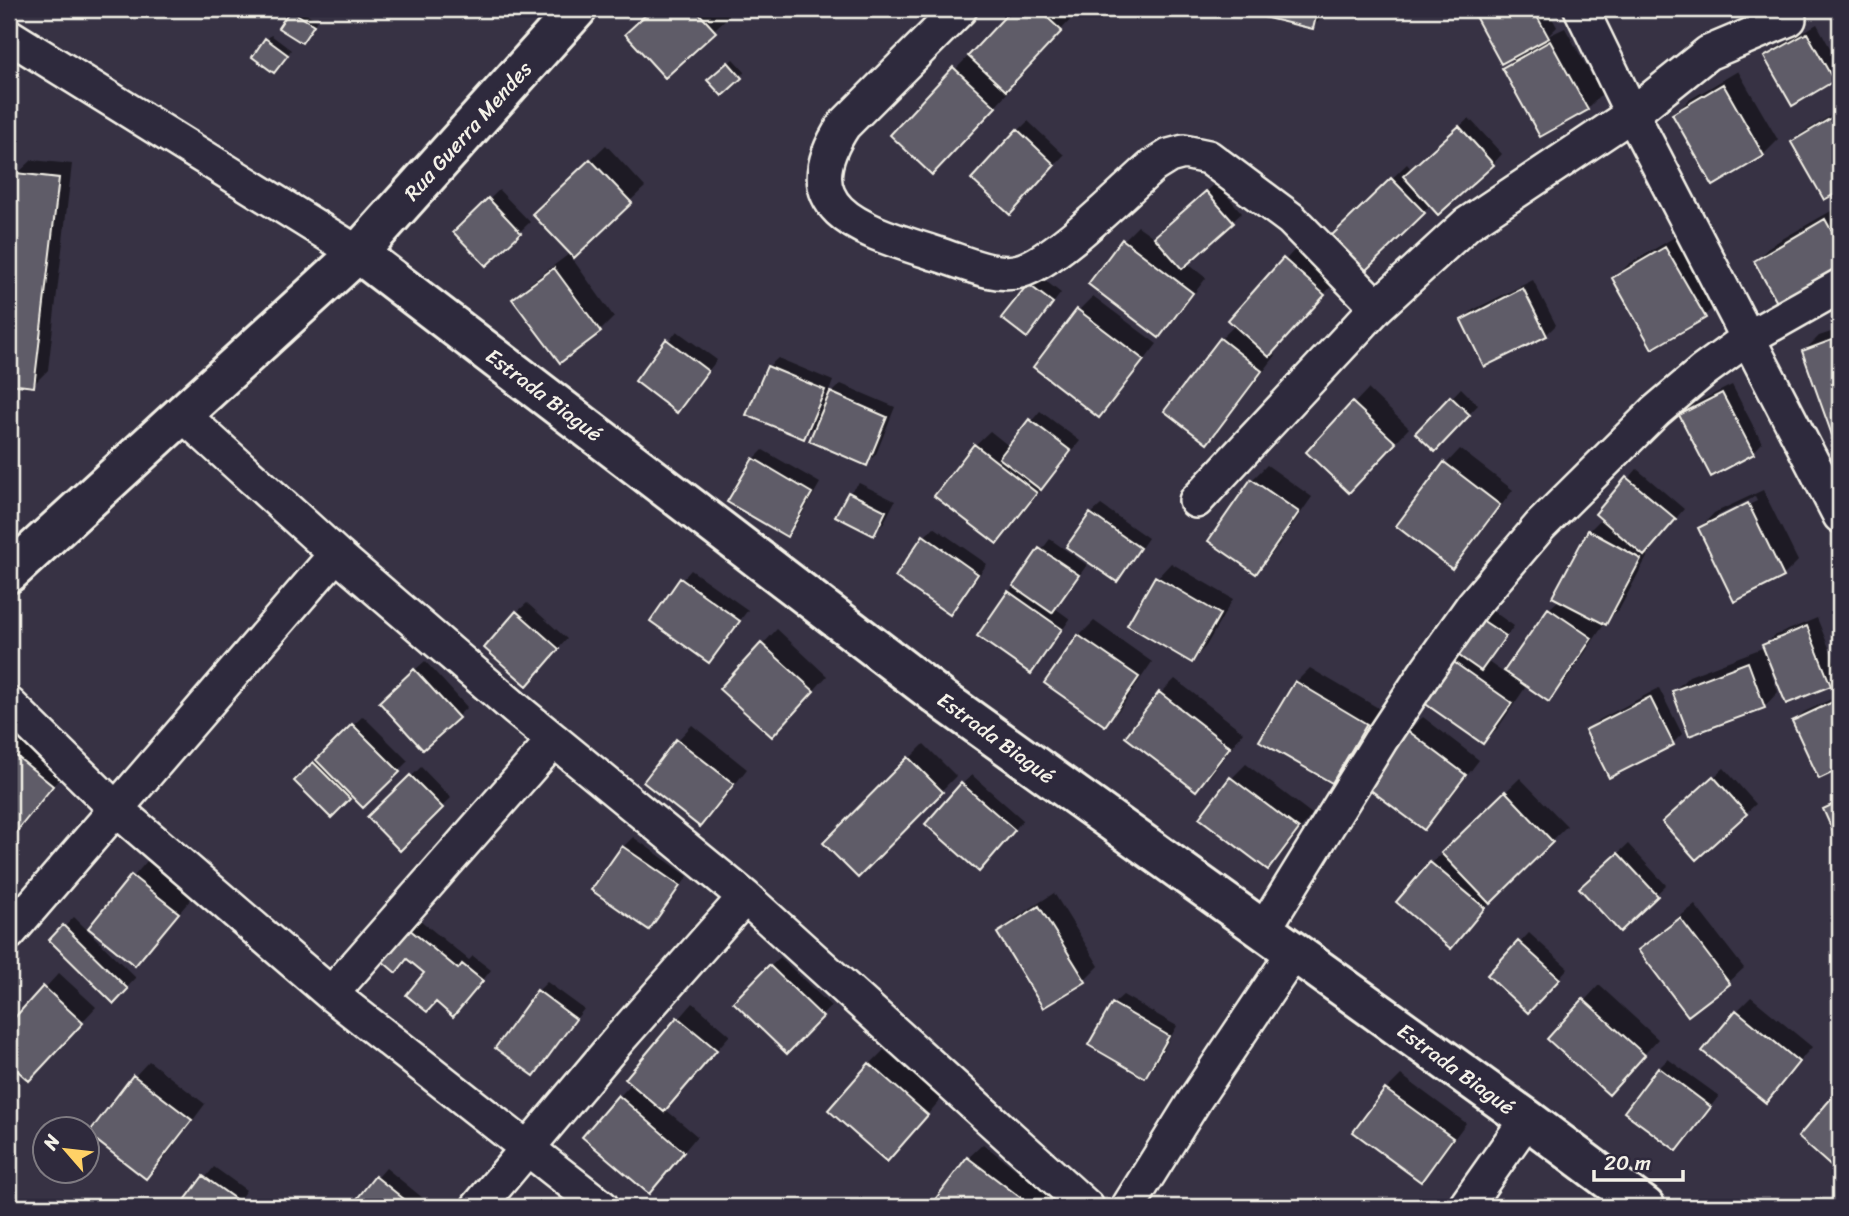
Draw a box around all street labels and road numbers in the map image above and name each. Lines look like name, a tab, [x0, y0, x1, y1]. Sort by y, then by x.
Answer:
street label: Rua Guerra Mendes	[394, 52, 542, 210]
street label: Estrada Biagué	[477, 338, 611, 452]
street label: Estrada Biagué	[929, 682, 1064, 794]
street label: Estrada Biagué	[1389, 1013, 1524, 1125]

